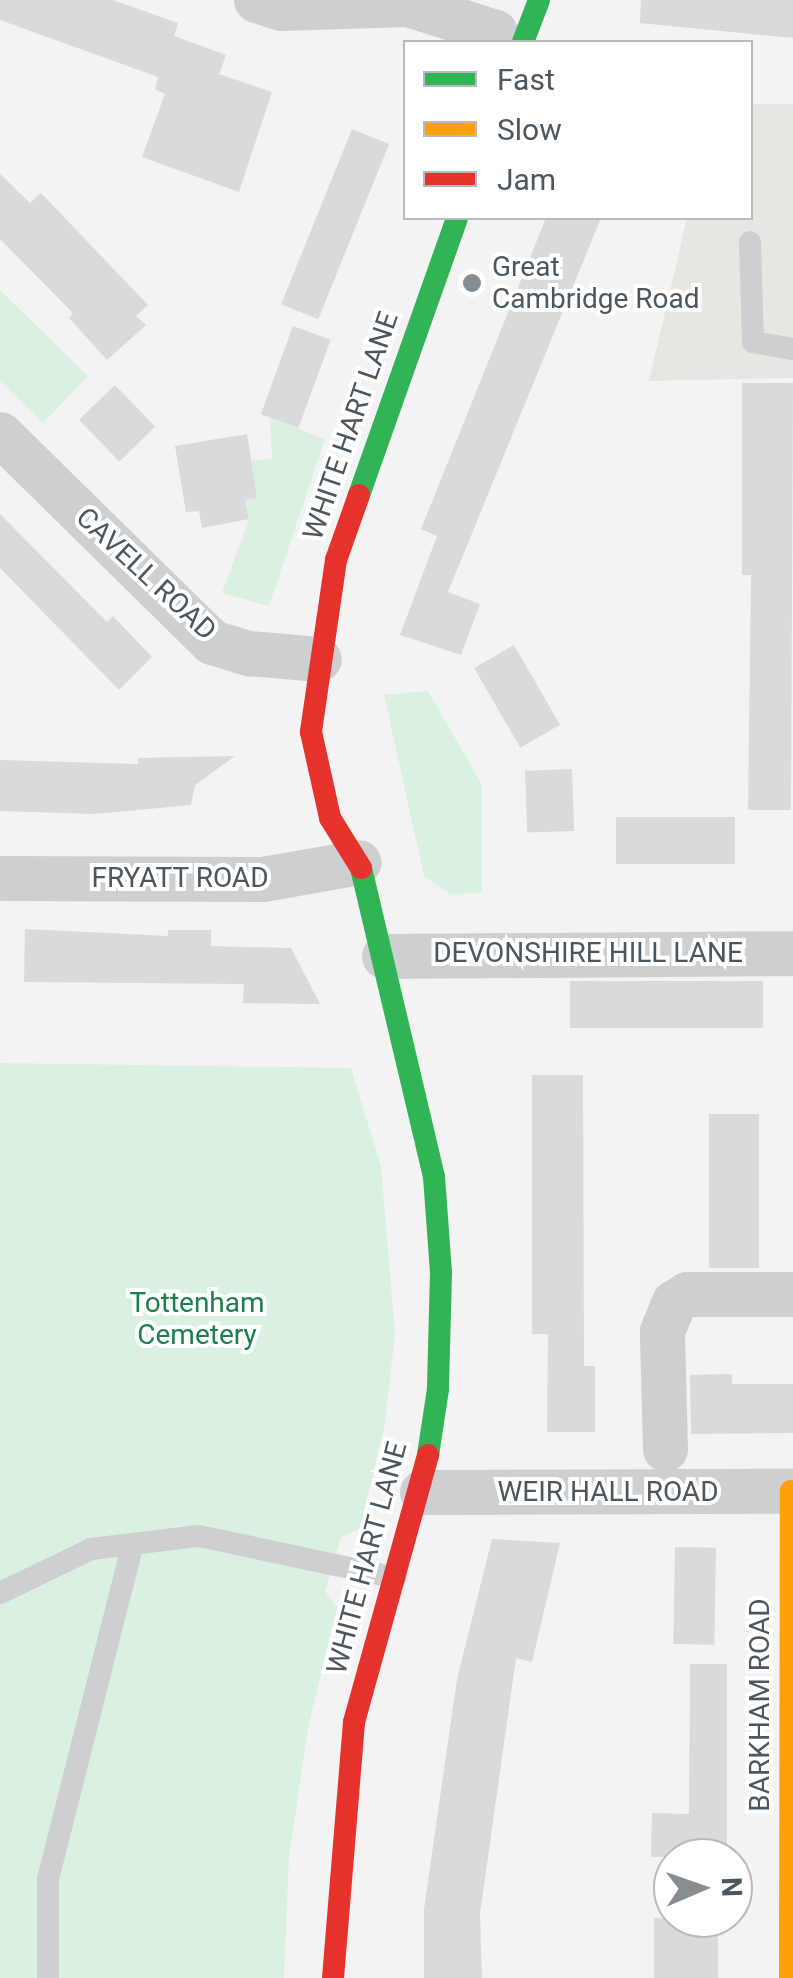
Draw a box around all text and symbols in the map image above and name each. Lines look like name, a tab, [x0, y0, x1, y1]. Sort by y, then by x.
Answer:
legend	[403, 40, 753, 220]
text: Fast	[497, 62, 555, 97]
text: Slow	[497, 112, 562, 147]
text: Jam	[497, 162, 556, 197]
place label: Great Cambridge Road	[492, 250, 700, 316]
marker: Great Cambridge Road	[461, 272, 483, 294]
street label: WHITE HART LANE	[296, 307, 406, 545]
street label: CAVELL ROAD	[69, 501, 223, 647]
street label: FRYATT ROAD	[91, 861, 269, 895]
street label: DEVONSHIRE HILL LANE	[433, 936, 743, 970]
park label: Tottenham Cemetery	[129, 1286, 265, 1352]
street label: WHITE HART LANE	[320, 1438, 414, 1678]
street label: WEIR HALL ROAD	[497, 1475, 719, 1509]
street label: BARKHAM ROAD	[743, 1598, 777, 1812]
north arrow	[653, 1838, 753, 1938]
text: N	[715, 1877, 748, 1897]

